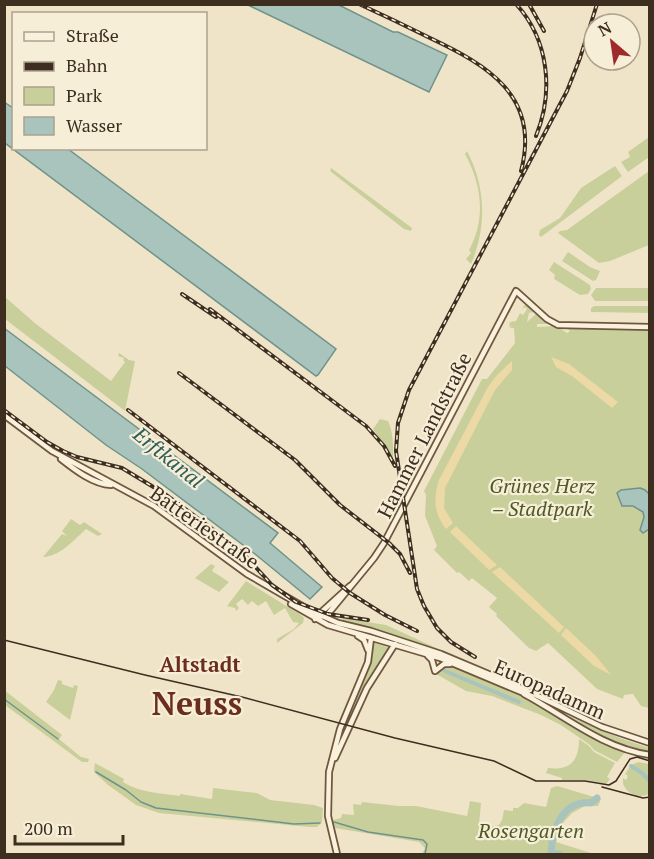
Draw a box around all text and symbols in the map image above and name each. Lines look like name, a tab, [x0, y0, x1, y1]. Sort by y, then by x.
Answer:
legend	[12, 12, 207, 150]
north arrow	[582, 12, 642, 72]
text: N	[594, 16, 615, 41]
text: Straße	[66, 23, 119, 47]
text: Bahn	[66, 53, 108, 77]
text: Park	[66, 83, 103, 107]
text: Wasser	[66, 113, 122, 137]
street label: Hammer Landstraße	[371, 348, 477, 522]
water label: Erftkanal	[127, 419, 210, 494]
park label: Grünes Herz – Stadtpark	[489, 472, 596, 522]
street label: Batteriestraße	[145, 479, 265, 575]
district label: Altstadt	[159, 650, 241, 678]
street label: Europadamm	[490, 652, 610, 726]
district label: Neuss	[152, 682, 242, 724]
scale bar	[15, 808, 123, 846]
text: 200 m	[24, 816, 73, 840]
park label: Rosengarten	[477, 817, 584, 844]

